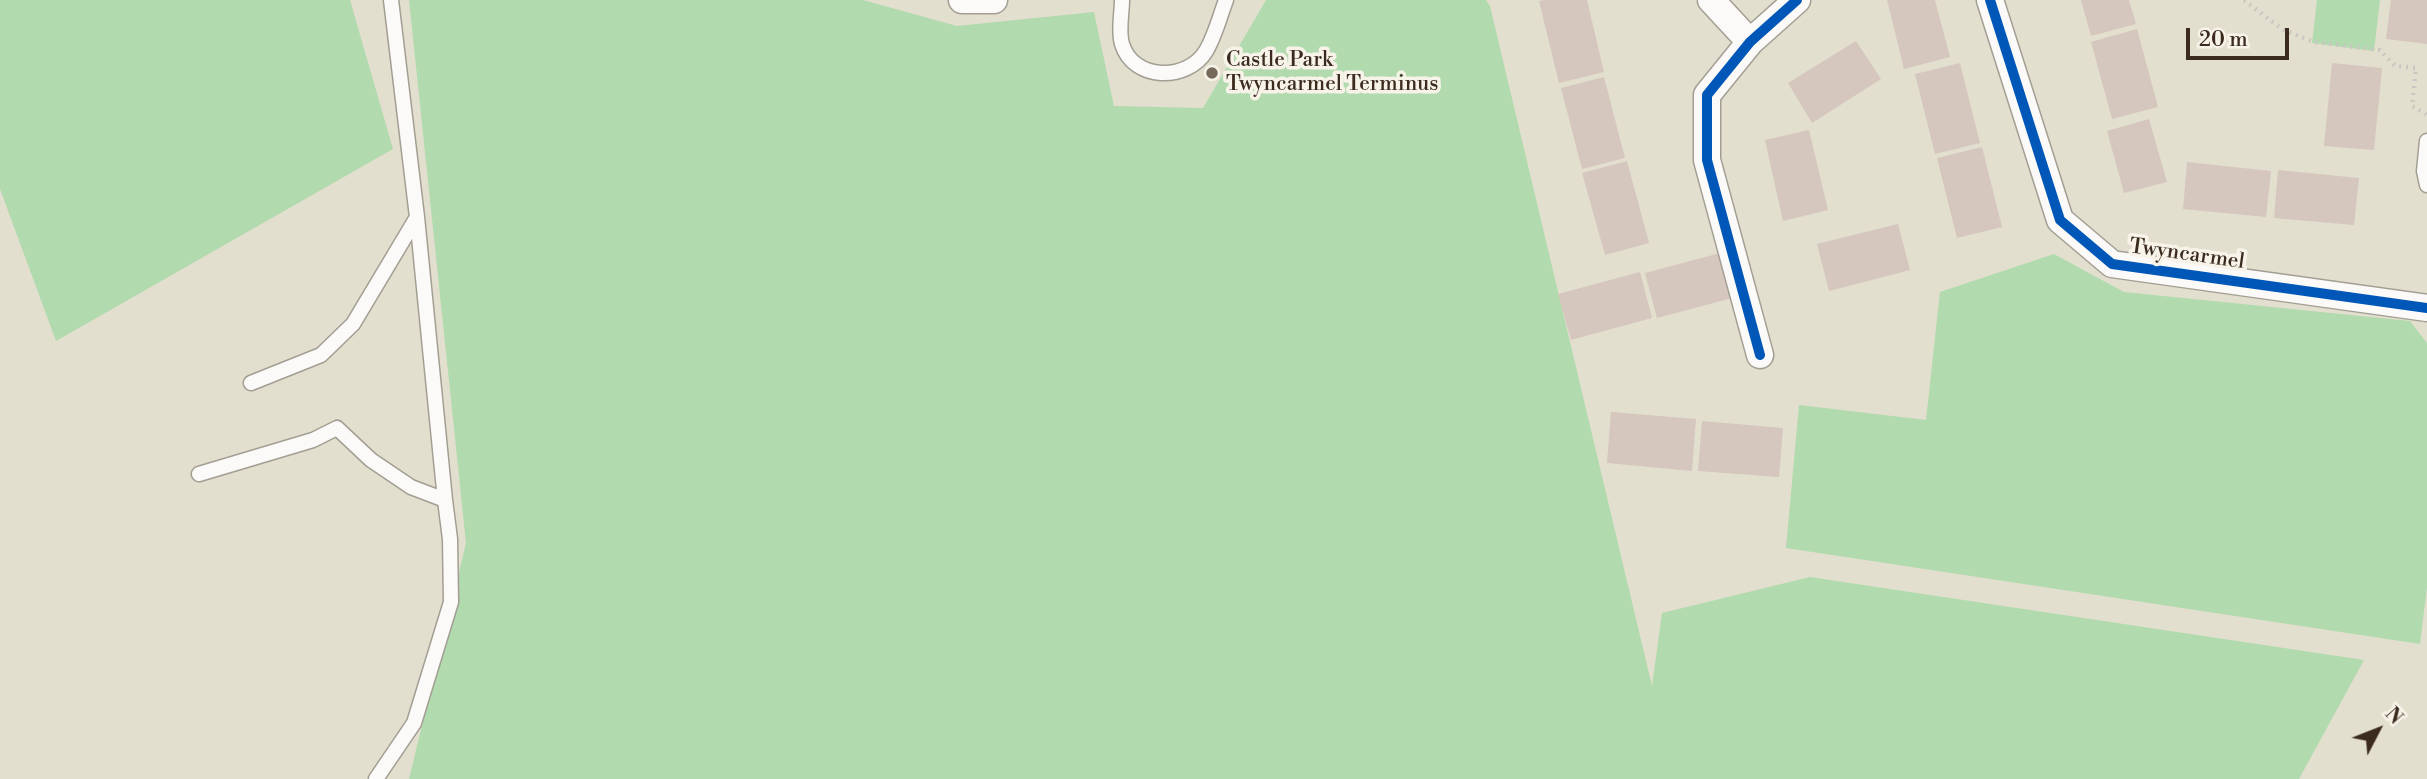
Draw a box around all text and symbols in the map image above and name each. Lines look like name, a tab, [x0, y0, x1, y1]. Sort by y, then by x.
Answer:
scale bar	[2189, 14, 2292, 58]
text: 20 m	[2199, 27, 2248, 53]
place label: Castle Park Twyncarmel Terminus	[1226, 48, 1438, 98]
marker: Castle Park Twyncarmel Terminus	[1204, 65, 1220, 81]
street label: Twyncarmel	[2128, 234, 2246, 276]
north arrow	[2343, 695, 2413, 765]
text: N	[2380, 702, 2408, 730]

